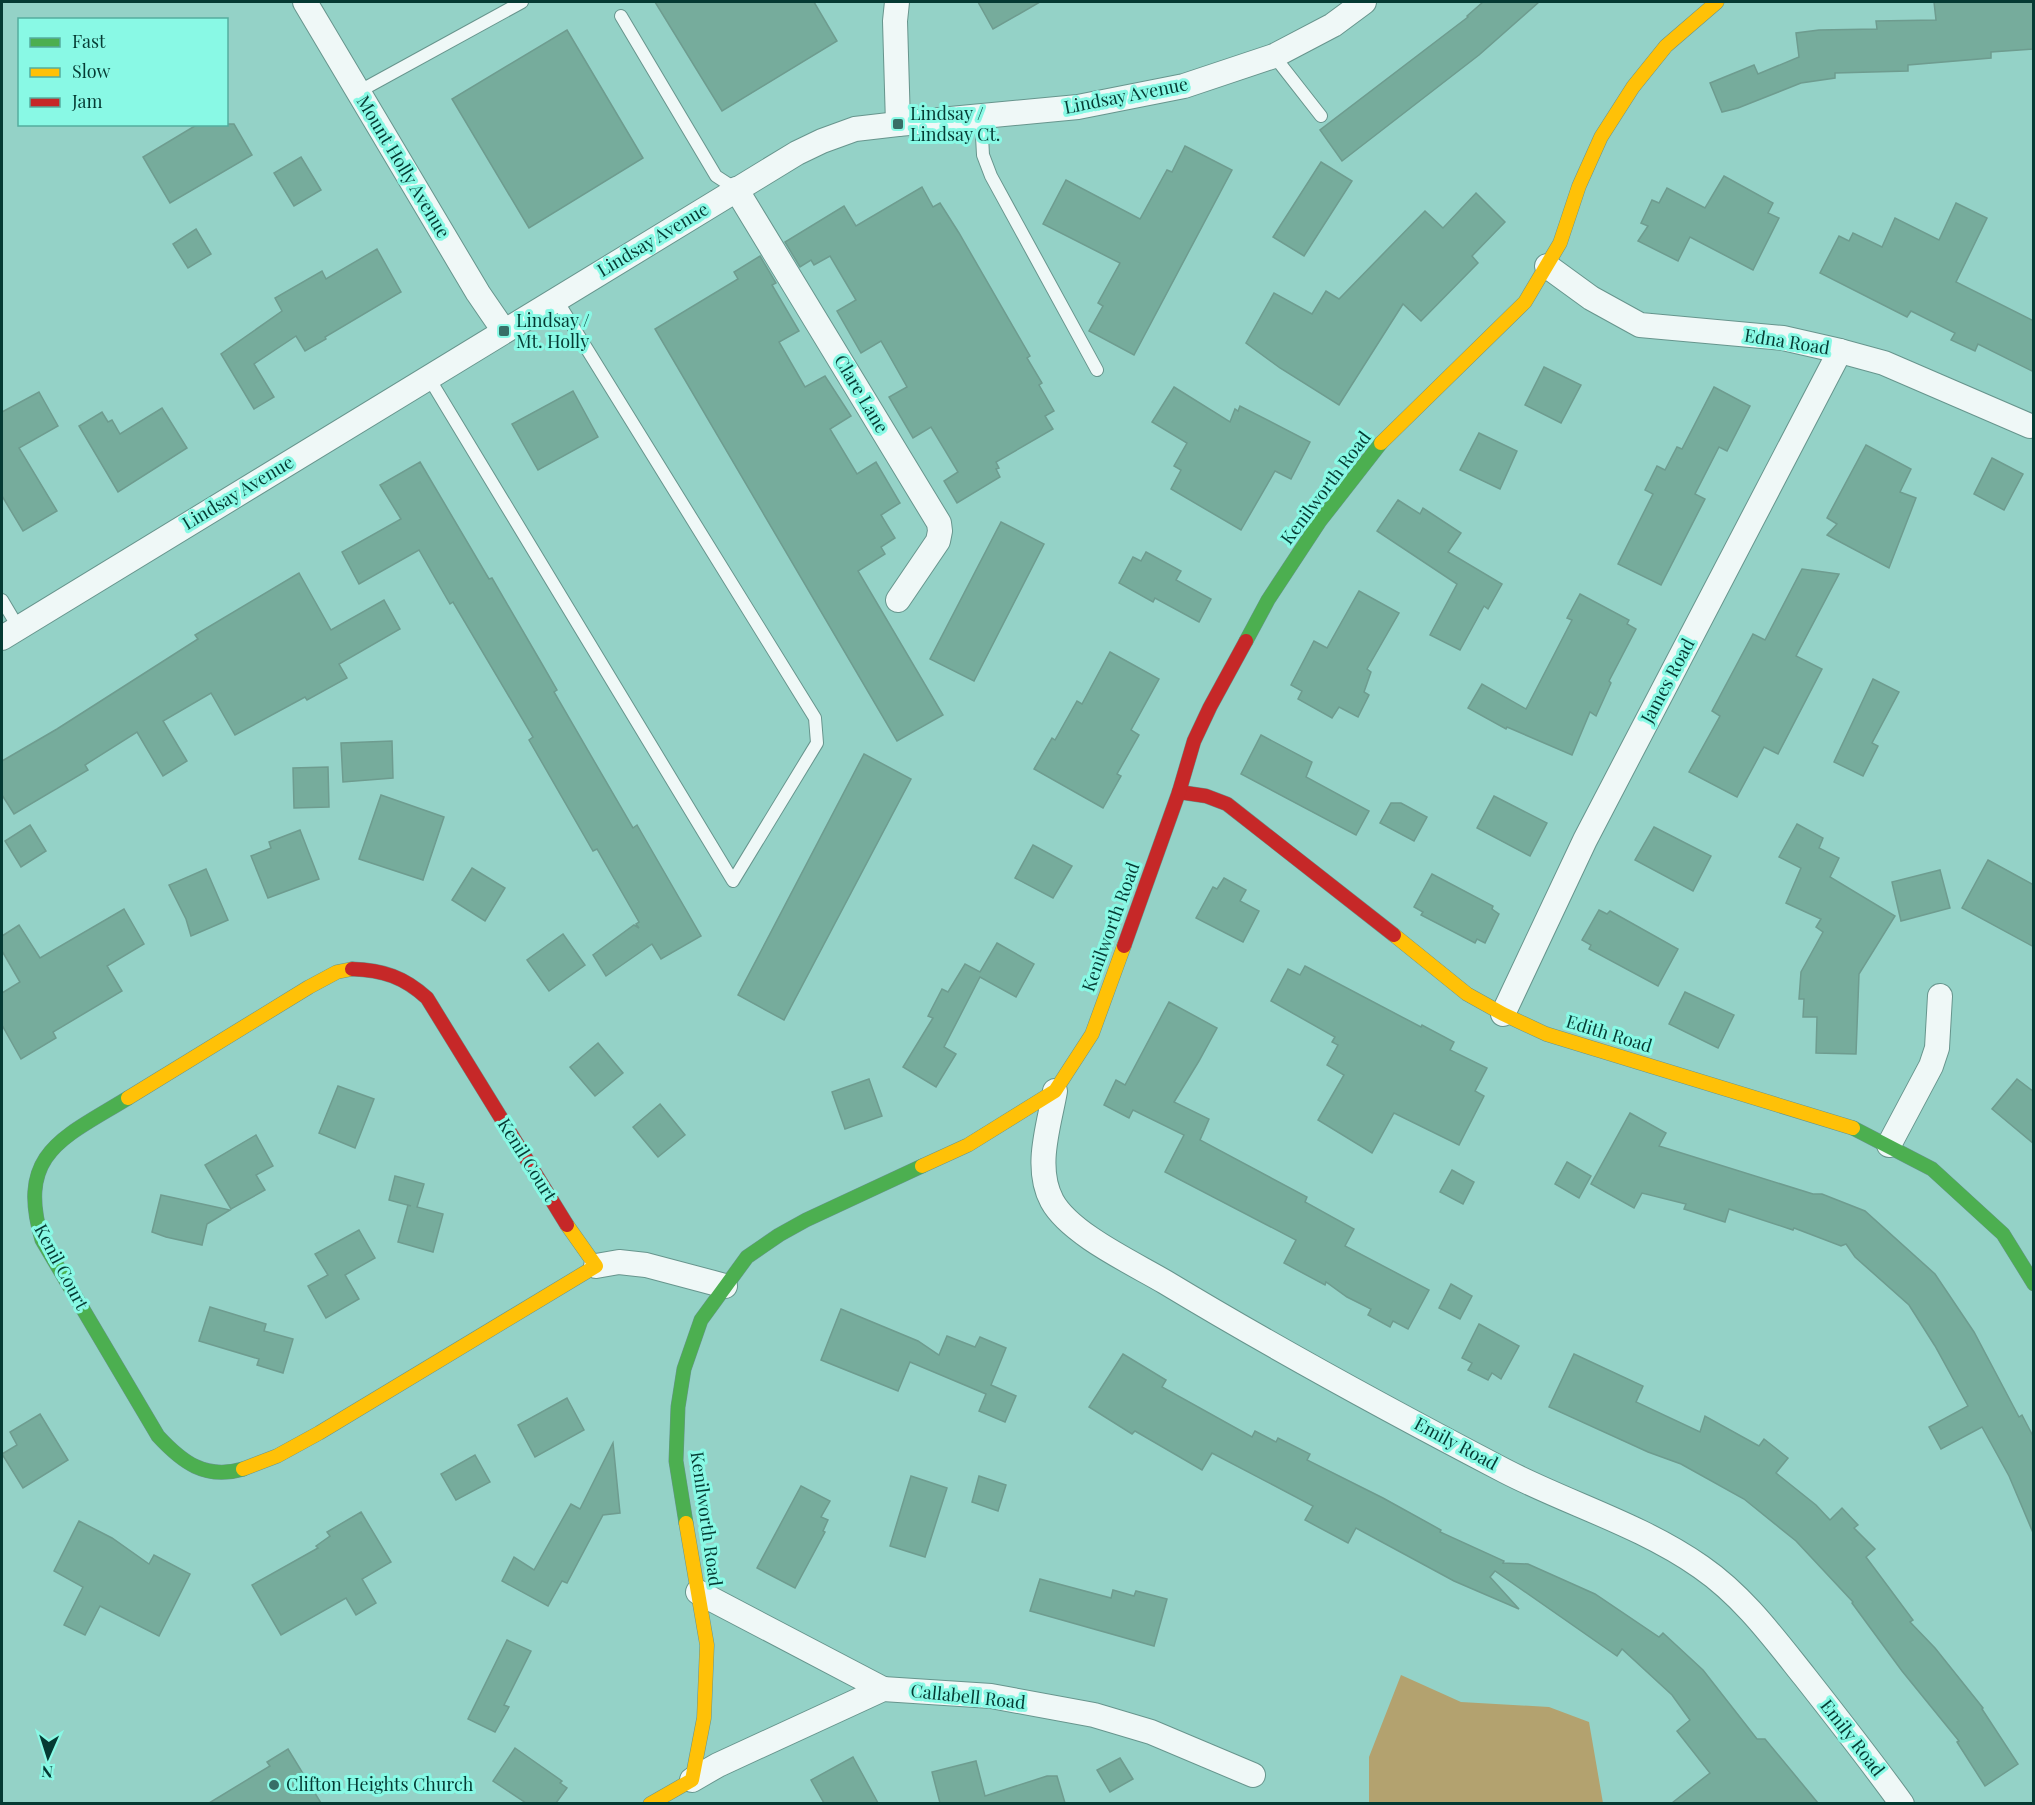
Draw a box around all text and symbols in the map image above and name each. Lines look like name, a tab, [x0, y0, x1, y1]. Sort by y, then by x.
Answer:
legend	[18, 18, 228, 126]
text: Fast	[72, 29, 106, 53]
text: Slow	[72, 59, 110, 83]
street label: Lindsay Avenue	[1062, 71, 1190, 119]
text: Jam	[71, 89, 102, 113]
street label: Mount Holly Avenue	[352, 91, 456, 242]
place label: Lindsay / Lindsay Ct.	[910, 101, 1000, 146]
marker: Lindsay / Lindsay Ct.	[891, 117, 905, 131]
street label: Lindsay Avenue	[592, 196, 713, 282]
place label: Lindsay / Mt. Holly	[516, 308, 590, 353]
street label: Edna Road	[1743, 322, 1832, 360]
marker: Lindsay / Mt. Holly	[497, 324, 511, 338]
street label: Clare Lane	[829, 350, 895, 437]
street label: Kenilworth Road	[1275, 425, 1376, 549]
street label: Lindsay Avenue	[177, 449, 298, 535]
street label: James Road	[1634, 633, 1700, 728]
street label: Kenilworth Road	[1076, 858, 1145, 995]
street label: Edith Road	[1563, 1009, 1656, 1058]
street label: Kenil Court	[493, 1113, 563, 1206]
street label: Kenil Court	[29, 1220, 95, 1314]
street label: Emily Road	[1410, 1411, 1503, 1475]
street label: Kenilworth Road	[686, 1450, 728, 1588]
street label: Callabell Road	[909, 1678, 1027, 1714]
street label: Emily Road	[1815, 1694, 1891, 1781]
north arrow	[18, 1727, 78, 1787]
text: N	[40, 1762, 54, 1783]
place label: Clifton Heights Church	[286, 1772, 474, 1796]
marker: Clifton Heights Church	[267, 1778, 281, 1792]

